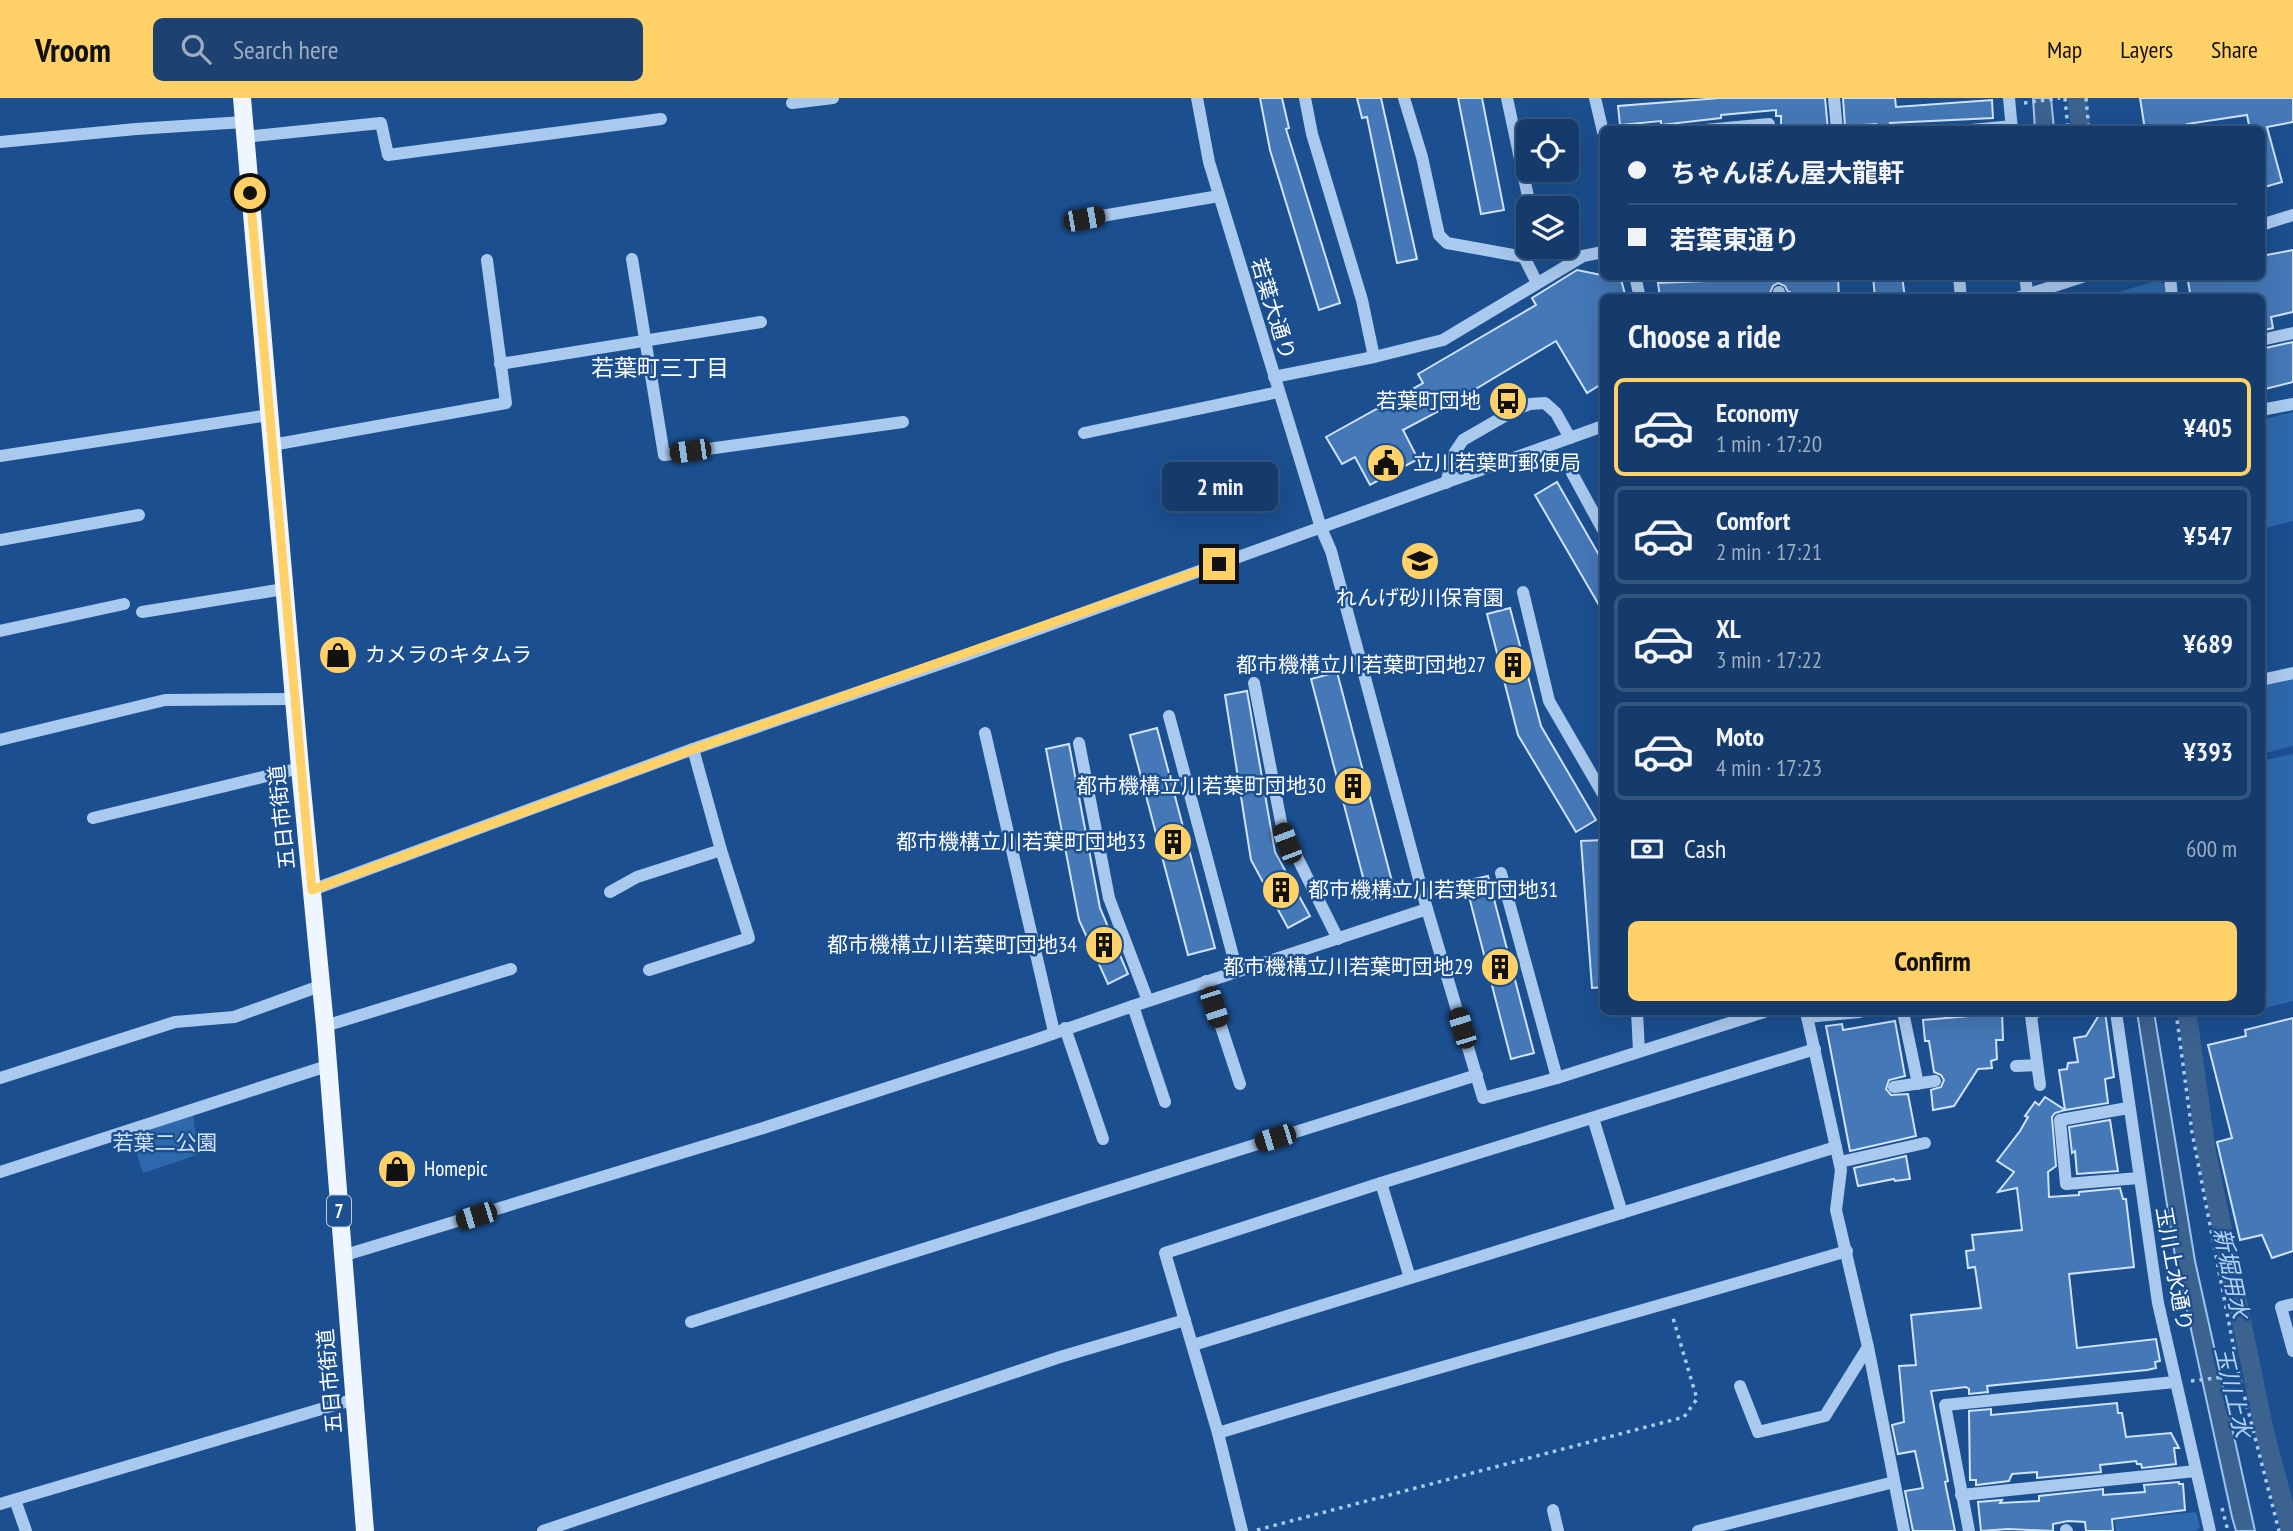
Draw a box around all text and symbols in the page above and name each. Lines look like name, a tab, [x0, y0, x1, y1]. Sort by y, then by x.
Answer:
search box	[153, 18, 643, 81]
text: Vroom	[35, 28, 111, 71]
icon: search	[177, 30, 215, 68]
text: Search here	[233, 33, 339, 66]
text: Map	[2047, 34, 2082, 65]
text: Layers	[2120, 34, 2173, 65]
text: Share	[2211, 34, 2258, 65]
map controls	[1516, 119, 1579, 259]
button: locate	[1516, 119, 1579, 182]
text: ちゃんぽん屋大龍軒	[1670, 156, 1904, 189]
route start	[234, 177, 266, 209]
button: layers	[1516, 196, 1579, 259]
car	[1062, 205, 1107, 233]
text: 若葉東通り	[1670, 223, 1800, 256]
street label: 若葉大通り	[1245, 255, 1302, 363]
text: Choose a ride	[1628, 315, 1781, 357]
district label: 若葉町三丁目	[591, 353, 729, 382]
bus stop icon: 若葉町団地	[1487, 380, 1529, 422]
place label: 若葉町団地	[1376, 387, 1481, 414]
icon: car	[1632, 396, 1695, 459]
text: Economy	[1716, 396, 1798, 429]
text: ¥405	[2183, 411, 2233, 444]
text: 1 min · 17:20	[1716, 429, 1822, 458]
car	[668, 438, 713, 464]
public building icon: 立川若葉町郵便局	[1365, 442, 1407, 484]
place label: 立川若葉町郵便局	[1413, 449, 1581, 476]
callout: 2 min	[1161, 462, 1277, 512]
text: 2 min	[1197, 472, 1243, 501]
icon: car	[1632, 504, 1695, 567]
text: Comfort	[1716, 504, 1790, 537]
text: ¥547	[2183, 519, 2233, 552]
text: 2 min · 17:21	[1716, 537, 1822, 566]
school or university icon: れんげ砂川保育園	[1399, 540, 1441, 582]
route end	[1203, 548, 1235, 580]
place label: れんげ砂川保育園	[1336, 584, 1504, 611]
icon: car	[1632, 612, 1695, 675]
text: XL	[1716, 612, 1741, 645]
text: ¥689	[2183, 627, 2233, 660]
shop icon: カメラのキタムラ	[317, 634, 359, 676]
place label: カメラのキタムラ	[365, 641, 532, 668]
building icon: 都市機構立川若葉町団地27	[1492, 644, 1534, 686]
text: 3 min · 17:22	[1716, 645, 1822, 674]
place label: 都市機構立川若葉町団地27	[1236, 651, 1486, 678]
icon: car	[1632, 720, 1695, 783]
text: Moto	[1716, 720, 1764, 753]
text: ¥393	[2183, 735, 2233, 768]
text: 4 min · 17:23	[1716, 753, 1822, 782]
street label: 五日市街道	[263, 763, 300, 871]
building icon: 都市機構立川若葉町団地30	[1332, 765, 1374, 807]
place label: 都市機構立川若葉町団地30	[1076, 772, 1326, 799]
car	[1270, 820, 1305, 866]
building icon: 都市機構立川若葉町団地33	[1152, 821, 1194, 863]
place label: 都市機構立川若葉町団地33	[896, 828, 1146, 855]
icon: cash	[1628, 830, 1666, 868]
text: Cash	[1684, 832, 1726, 865]
text: 600 m	[2186, 834, 2237, 863]
building icon: 都市機構立川若葉町団地31	[1260, 869, 1302, 911]
place label: 都市機構立川若葉町団地31	[1308, 876, 1558, 903]
button: Confirm	[1628, 921, 2237, 1001]
building icon: 都市機構立川若葉町団地34	[1083, 924, 1125, 966]
place label: 都市機構立川若葉町団地34	[827, 931, 1078, 958]
building icon: 都市機構立川若葉町団地29	[1479, 946, 1521, 988]
place label: 都市機構立川若葉町団地29	[1223, 953, 1473, 980]
car	[1198, 984, 1231, 1030]
car	[1446, 1005, 1479, 1051]
car	[1252, 1122, 1299, 1154]
park label: 若葉二公園	[113, 1129, 218, 1156]
shop icon: Homepic	[376, 1148, 418, 1190]
place label: Homepic	[424, 1155, 488, 1182]
road number: 7	[327, 1196, 351, 1226]
car	[453, 1200, 500, 1232]
street label: 玉川上水通り	[2150, 1205, 2199, 1333]
water label: 新堀用水	[2208, 1225, 2256, 1324]
street label: 五日市街道	[311, 1328, 348, 1435]
water label: 玉川上水	[2209, 1344, 2259, 1443]

